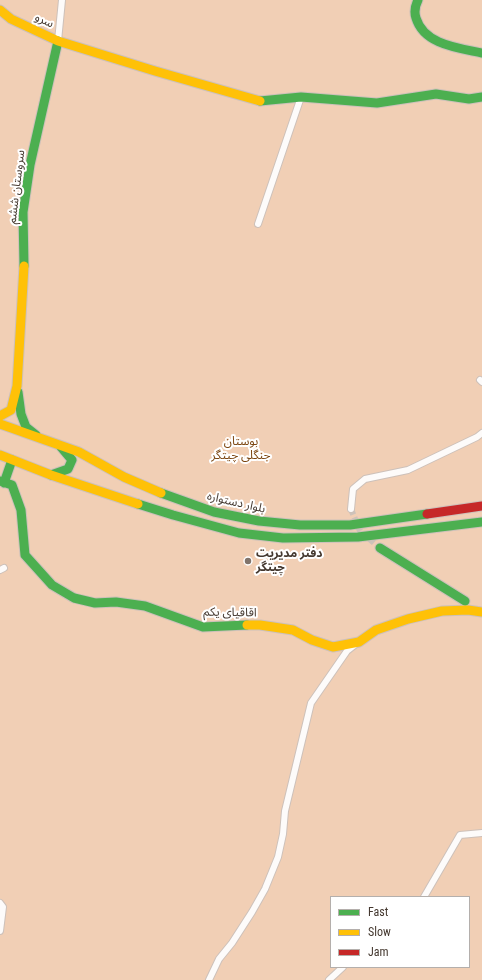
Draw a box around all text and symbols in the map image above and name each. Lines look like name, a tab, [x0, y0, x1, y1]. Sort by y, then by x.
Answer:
street label: سرو	[32, 10, 56, 32]
street label: سروستان ششم	[5, 149, 29, 225]
park label: بوستان جنگلی چیتگر	[211, 435, 271, 463]
street label: بلوار دستواره	[205, 489, 267, 517]
place label: دفتر مدیریت چیتگر	[256, 547, 323, 575]
marker: دفتر مدیریت چیتگر	[243, 556, 253, 566]
street label: اقاقیای یکم	[203, 605, 257, 621]
legend	[330, 896, 470, 968]
text: Fast	[368, 905, 388, 919]
text: Slow	[368, 925, 391, 939]
text: Jam	[368, 945, 389, 959]

